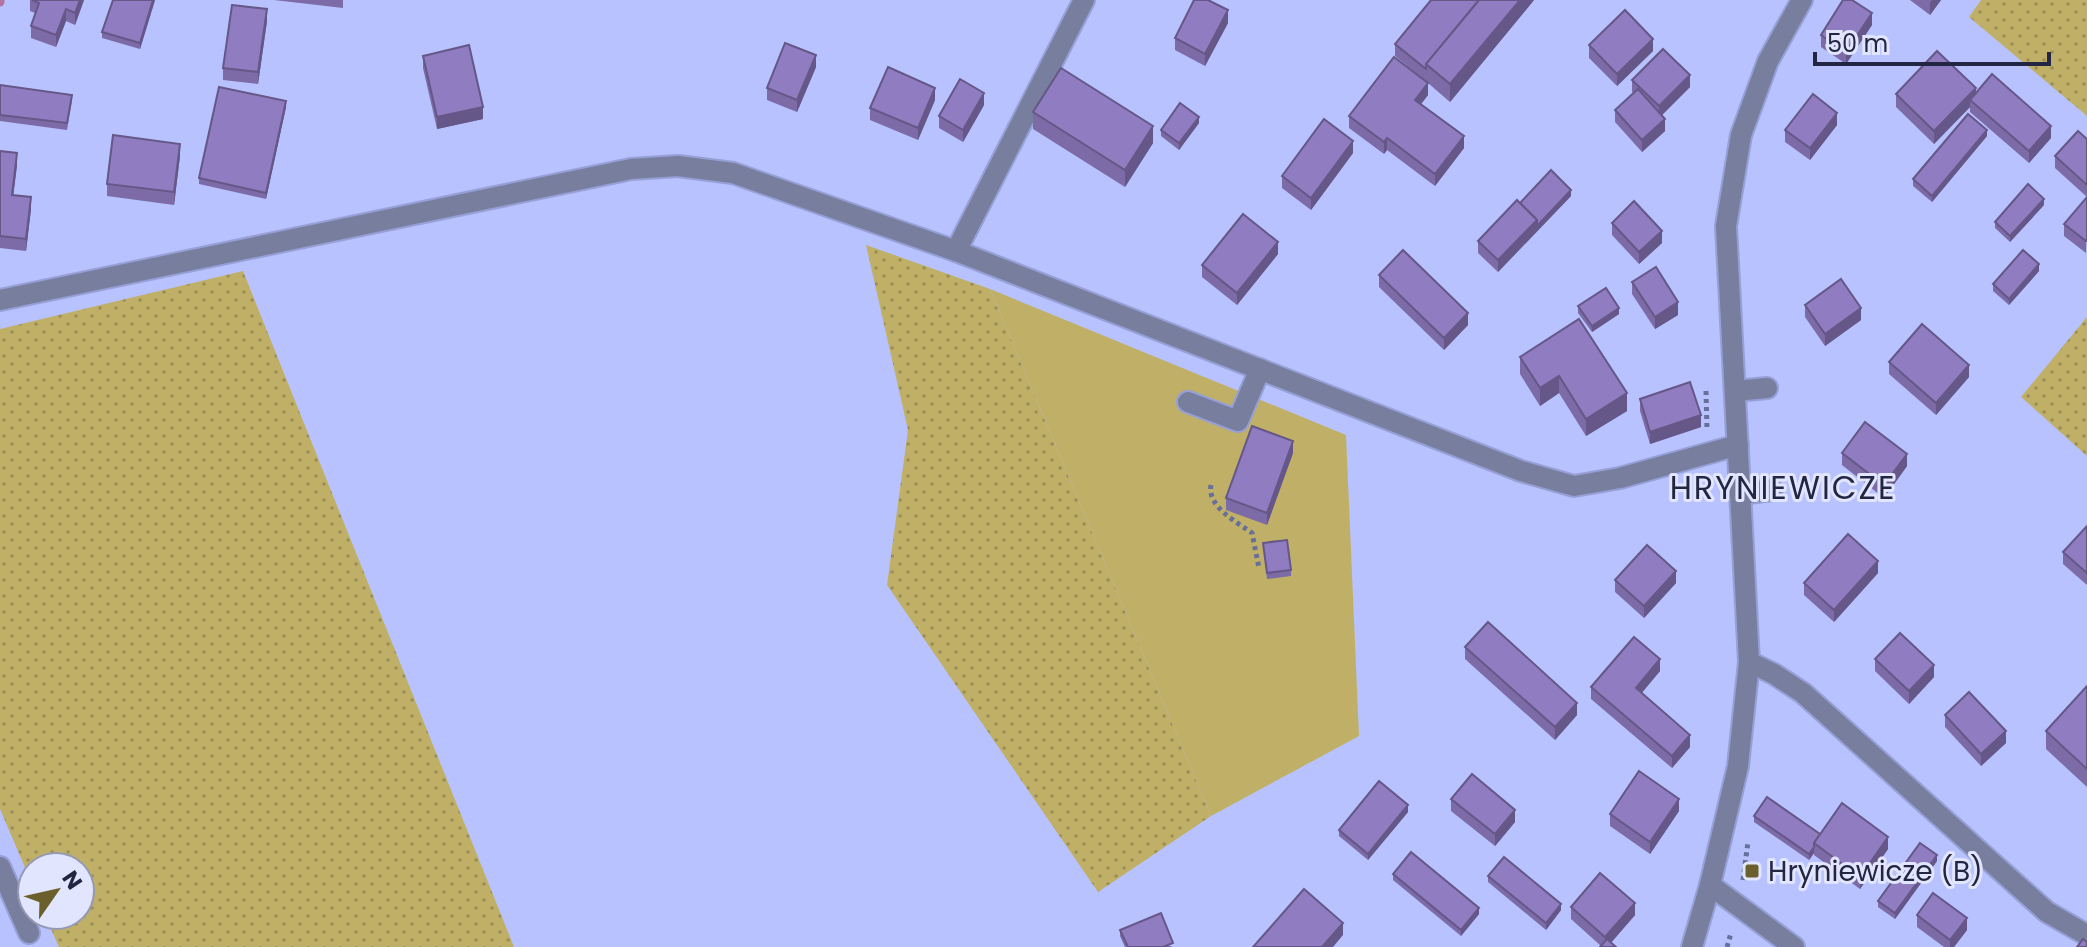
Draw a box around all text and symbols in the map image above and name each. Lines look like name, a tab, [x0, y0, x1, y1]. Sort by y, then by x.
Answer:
scale bar	[1815, 16, 2049, 66]
text: 50 m	[1827, 27, 1888, 60]
district label: HRYNIEWICZE	[1670, 465, 1896, 510]
north arrow	[16, 851, 96, 931]
place label: Hryniewicze (B)	[1768, 852, 1983, 891]
marker: Hryniewicze (B)	[1743, 862, 1761, 880]
text: N	[55, 865, 90, 896]

